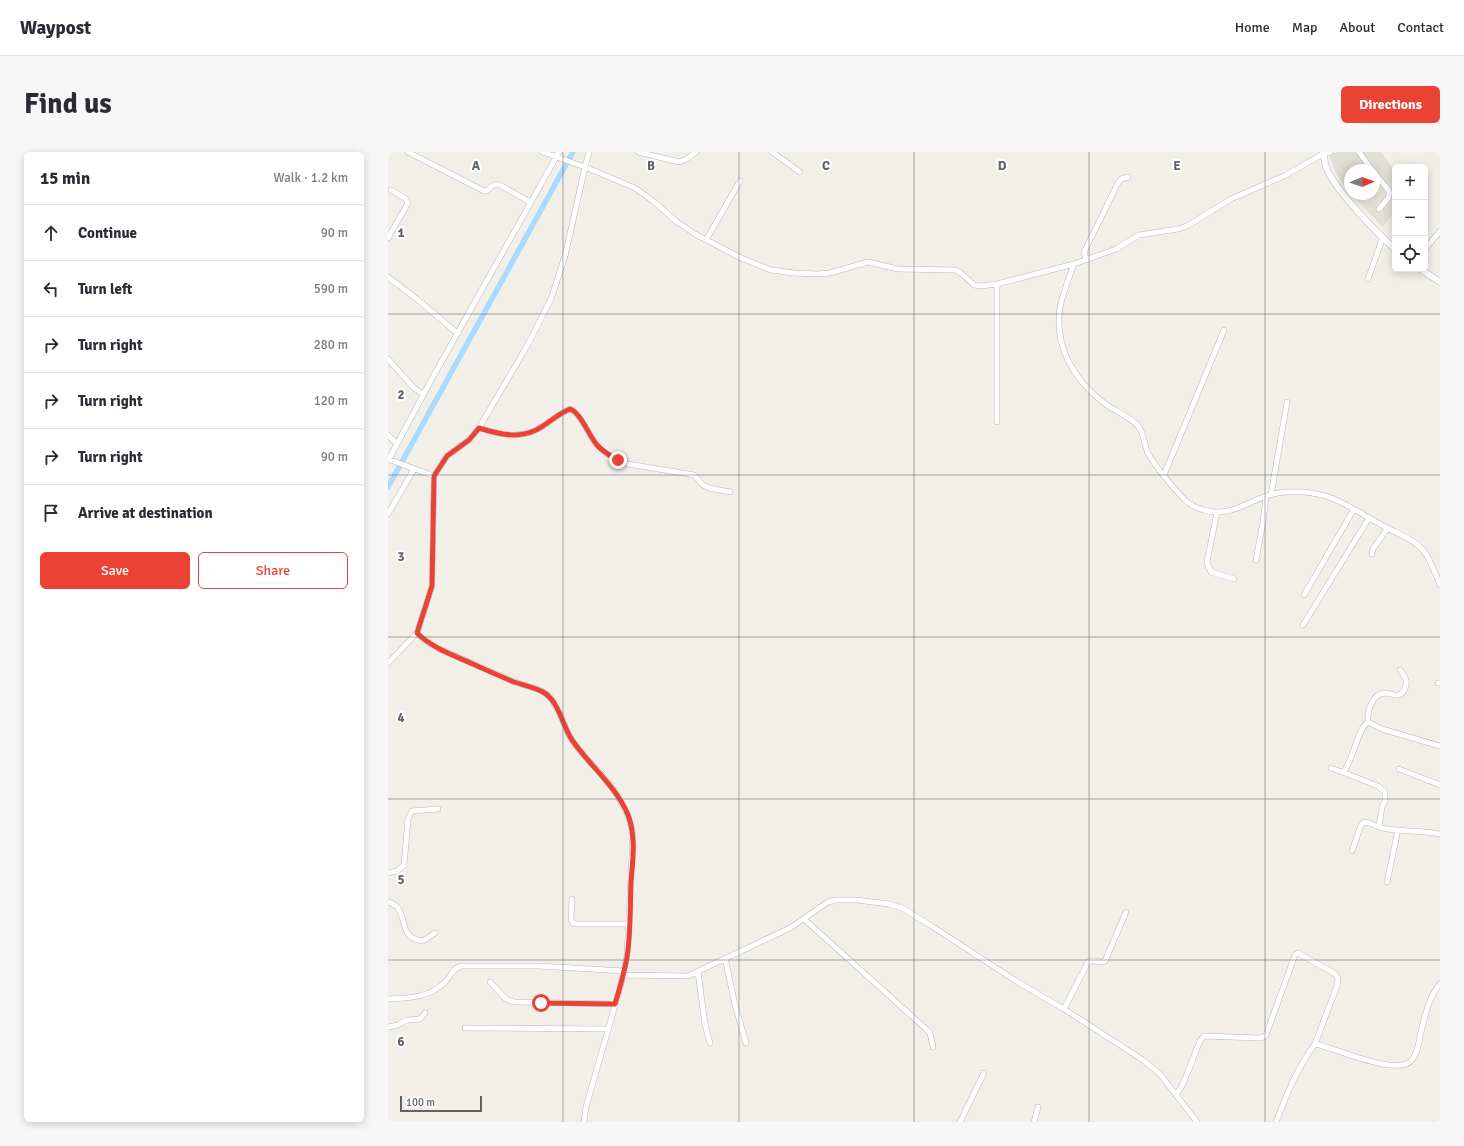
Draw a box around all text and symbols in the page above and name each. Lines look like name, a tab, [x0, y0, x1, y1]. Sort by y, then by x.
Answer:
text: Waypost	[20, 16, 91, 40]
text: Home	[1235, 19, 1270, 36]
text: Map	[1292, 19, 1317, 36]
text: About	[1339, 19, 1375, 36]
text: Contact	[1397, 19, 1444, 36]
button: Directions	[1341, 86, 1440, 123]
text: Find us	[24, 87, 112, 121]
text: A	[472, 158, 481, 174]
text: B	[647, 158, 655, 174]
text: C	[822, 158, 830, 174]
text: D	[998, 158, 1007, 174]
text: E	[1173, 158, 1181, 174]
north arrow	[1344, 164, 1380, 200]
map controls	[1392, 164, 1428, 272]
button: +	[1392, 164, 1428, 200]
text: 15 min	[40, 168, 90, 189]
text: Walk · 1.2 km	[274, 170, 348, 186]
button: −	[1392, 200, 1428, 236]
icon: ahead	[40, 222, 62, 244]
text: Continue	[78, 224, 137, 242]
text: 90 m	[321, 225, 348, 241]
text: 1	[397, 225, 405, 241]
button: locate	[1392, 236, 1428, 272]
icon: left	[40, 278, 62, 300]
text: Turn left	[78, 280, 132, 298]
text: 590 m	[314, 281, 348, 297]
icon: right	[40, 334, 62, 356]
text: Turn right	[78, 336, 143, 354]
text: 280 m	[314, 337, 348, 353]
text: 2	[397, 387, 405, 403]
icon: right	[40, 390, 62, 412]
text: Turn right	[78, 392, 143, 410]
text: 120 m	[314, 393, 348, 409]
icon: right	[40, 446, 62, 468]
text: Turn right	[78, 448, 143, 466]
text: 90 m	[321, 449, 348, 465]
route end	[609, 451, 627, 469]
icon: arrive	[40, 502, 62, 524]
text: Arrive at destination	[78, 504, 213, 522]
text: 3	[397, 549, 405, 565]
button: Save	[40, 552, 190, 589]
button: Share	[198, 552, 348, 589]
text: 4	[397, 710, 405, 726]
text: 5	[397, 872, 405, 888]
route start	[532, 994, 550, 1012]
text: 6	[397, 1034, 405, 1050]
scale bar	[400, 1094, 482, 1113]
text: 100 m	[406, 1096, 435, 1109]

